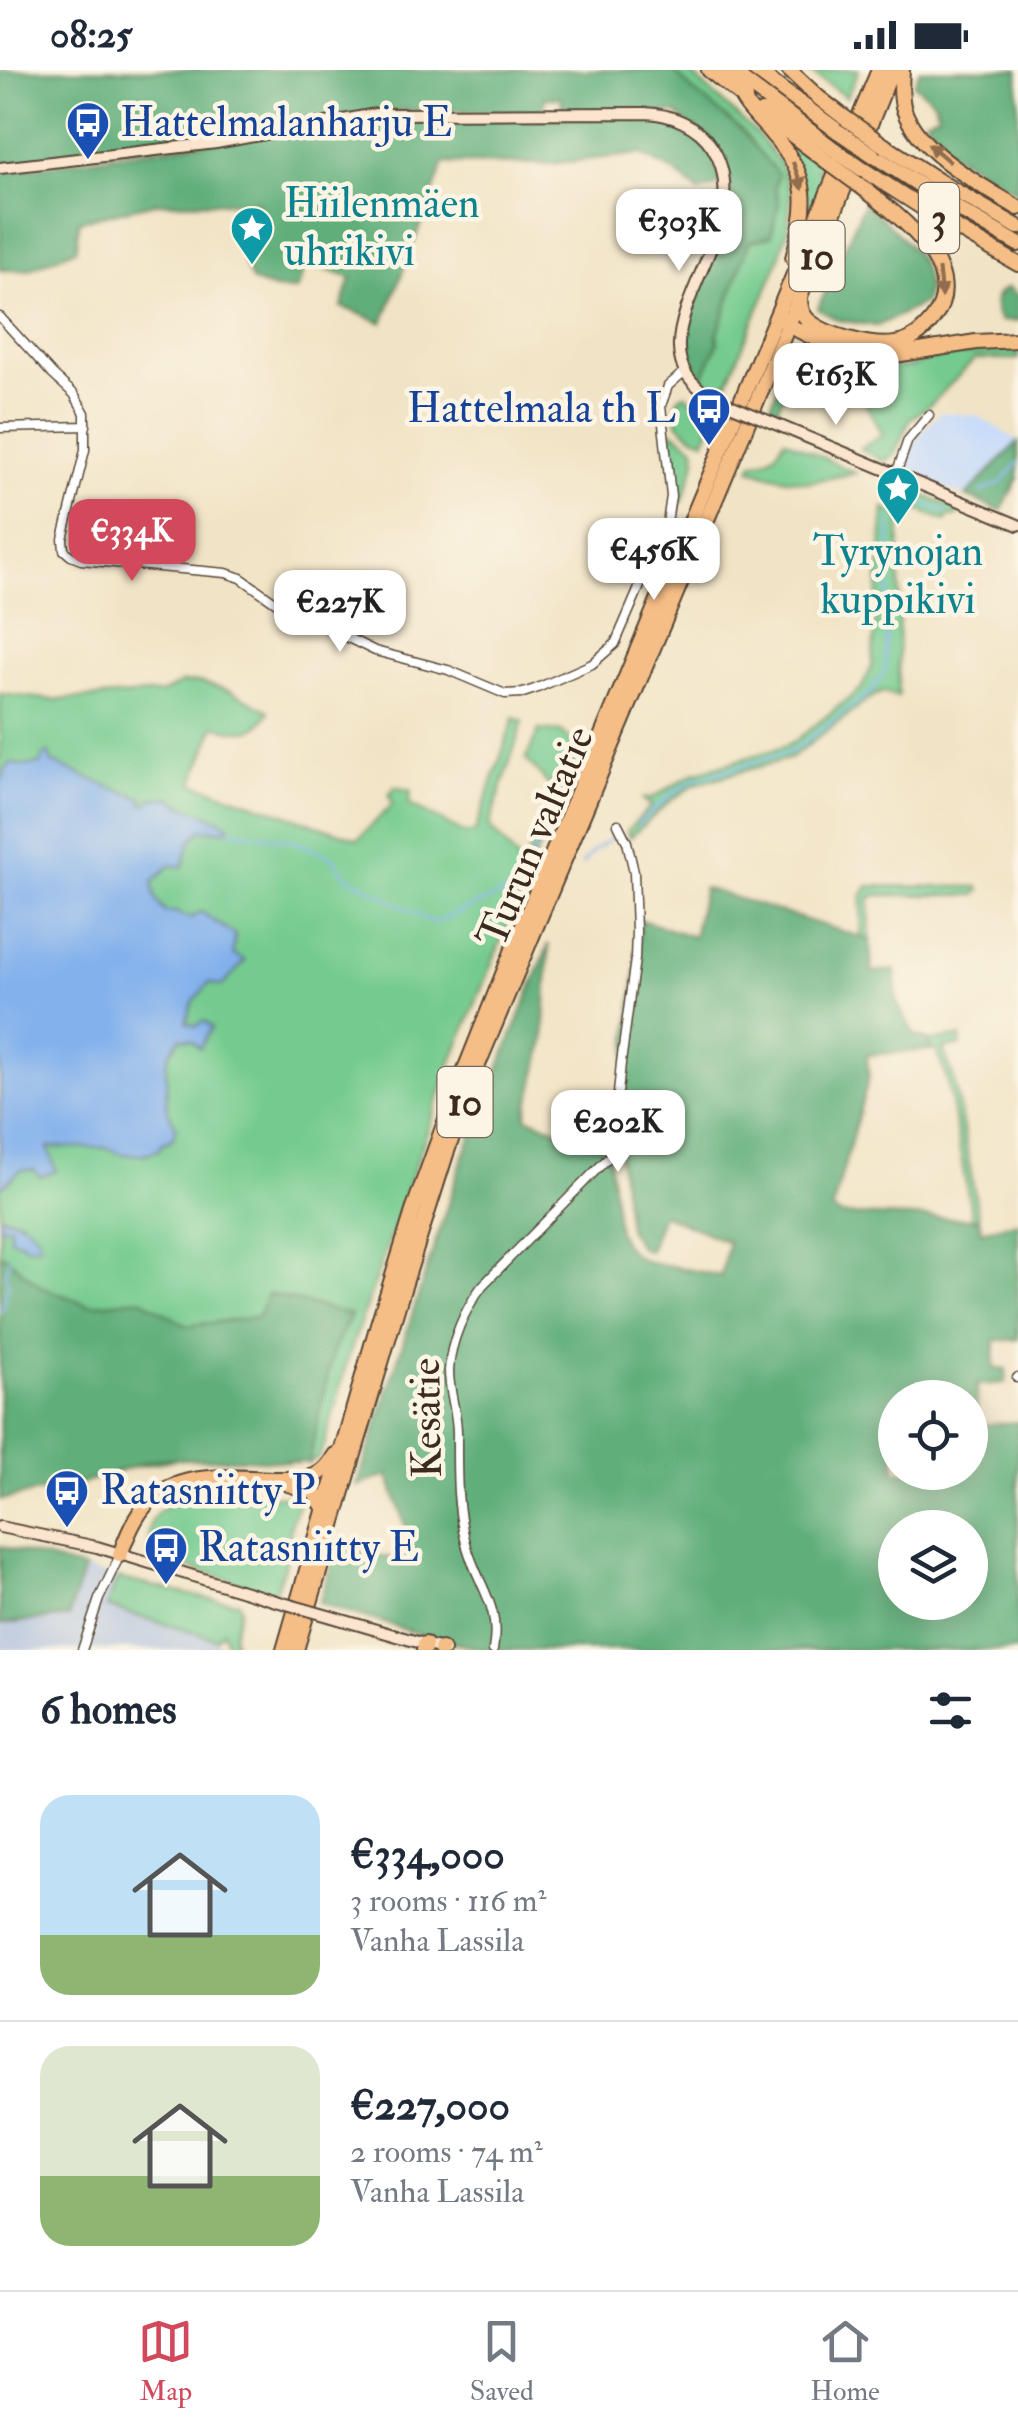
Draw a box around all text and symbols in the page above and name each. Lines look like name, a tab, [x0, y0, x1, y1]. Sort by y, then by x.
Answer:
text: 08:25	[50, 11, 133, 59]
place label: Hattelmalanharju E	[120, 97, 452, 149]
bus stop icon: Hattelmalanharju E	[65, 100, 111, 161]
one-way arrow	[926, 143, 951, 164]
one-way arrow	[791, 161, 806, 191]
place label: Hiilenmäen uhrikivi	[284, 178, 480, 278]
road number: 3	[919, 183, 959, 253]
pin: €303K	[609, 189, 749, 274]
text: €303K	[638, 201, 720, 241]
place icon: Hiilenmäen uhrikivi	[229, 205, 275, 266]
road number: 10	[790, 221, 844, 291]
one-way arrow	[932, 268, 948, 299]
pin: €163K	[766, 343, 906, 428]
text: €163K	[796, 355, 876, 395]
place label: Hattelmala th L	[407, 383, 676, 435]
bus stop icon: Hattelmala th L	[686, 386, 732, 447]
place icon: Tyrynojan kuppikivi	[875, 465, 921, 526]
pin: €334K	[62, 499, 202, 584]
text: €334K	[91, 511, 173, 551]
pin: €456K	[584, 518, 724, 603]
place label: Tyrynojan kuppikivi	[813, 526, 983, 626]
text: €456K	[610, 530, 698, 570]
pin: €227K	[270, 570, 410, 655]
text: €227K	[296, 582, 384, 622]
street label: Turun valtatie	[466, 719, 606, 955]
road number: 10	[438, 1067, 492, 1137]
pin: €202K	[548, 1090, 688, 1175]
text: €202K	[573, 1102, 663, 1142]
street label: Kesätie	[400, 1357, 454, 1479]
map controls	[878, 1380, 988, 1620]
button: locate	[878, 1380, 988, 1490]
place label: Ratasniitty P	[100, 1465, 315, 1517]
bus stop icon: Ratasniitty P	[44, 1468, 90, 1529]
button: layers	[878, 1510, 988, 1620]
place label: Ratasniitty E	[198, 1522, 419, 1574]
bus stop icon: Ratasniitty E	[143, 1525, 189, 1586]
icon: filters	[923, 1683, 978, 1738]
text: 6 homes	[40, 1684, 177, 1736]
text: €334,000	[350, 1829, 505, 1881]
icon: home	[120, 1835, 240, 1955]
text: 3 rooms · 116 m²	[350, 1881, 547, 1921]
text: Vanha Lassila	[350, 1921, 524, 1961]
text: €227,000	[350, 2080, 510, 2132]
icon: home	[120, 2086, 240, 2206]
text: 2 rooms · 74 m²	[350, 2132, 543, 2172]
text: Vanha Lassila	[350, 2172, 524, 2212]
tab: Map	[138, 2314, 193, 2409]
tab: Saved	[470, 2314, 534, 2409]
tab: Home	[810, 2314, 880, 2409]

